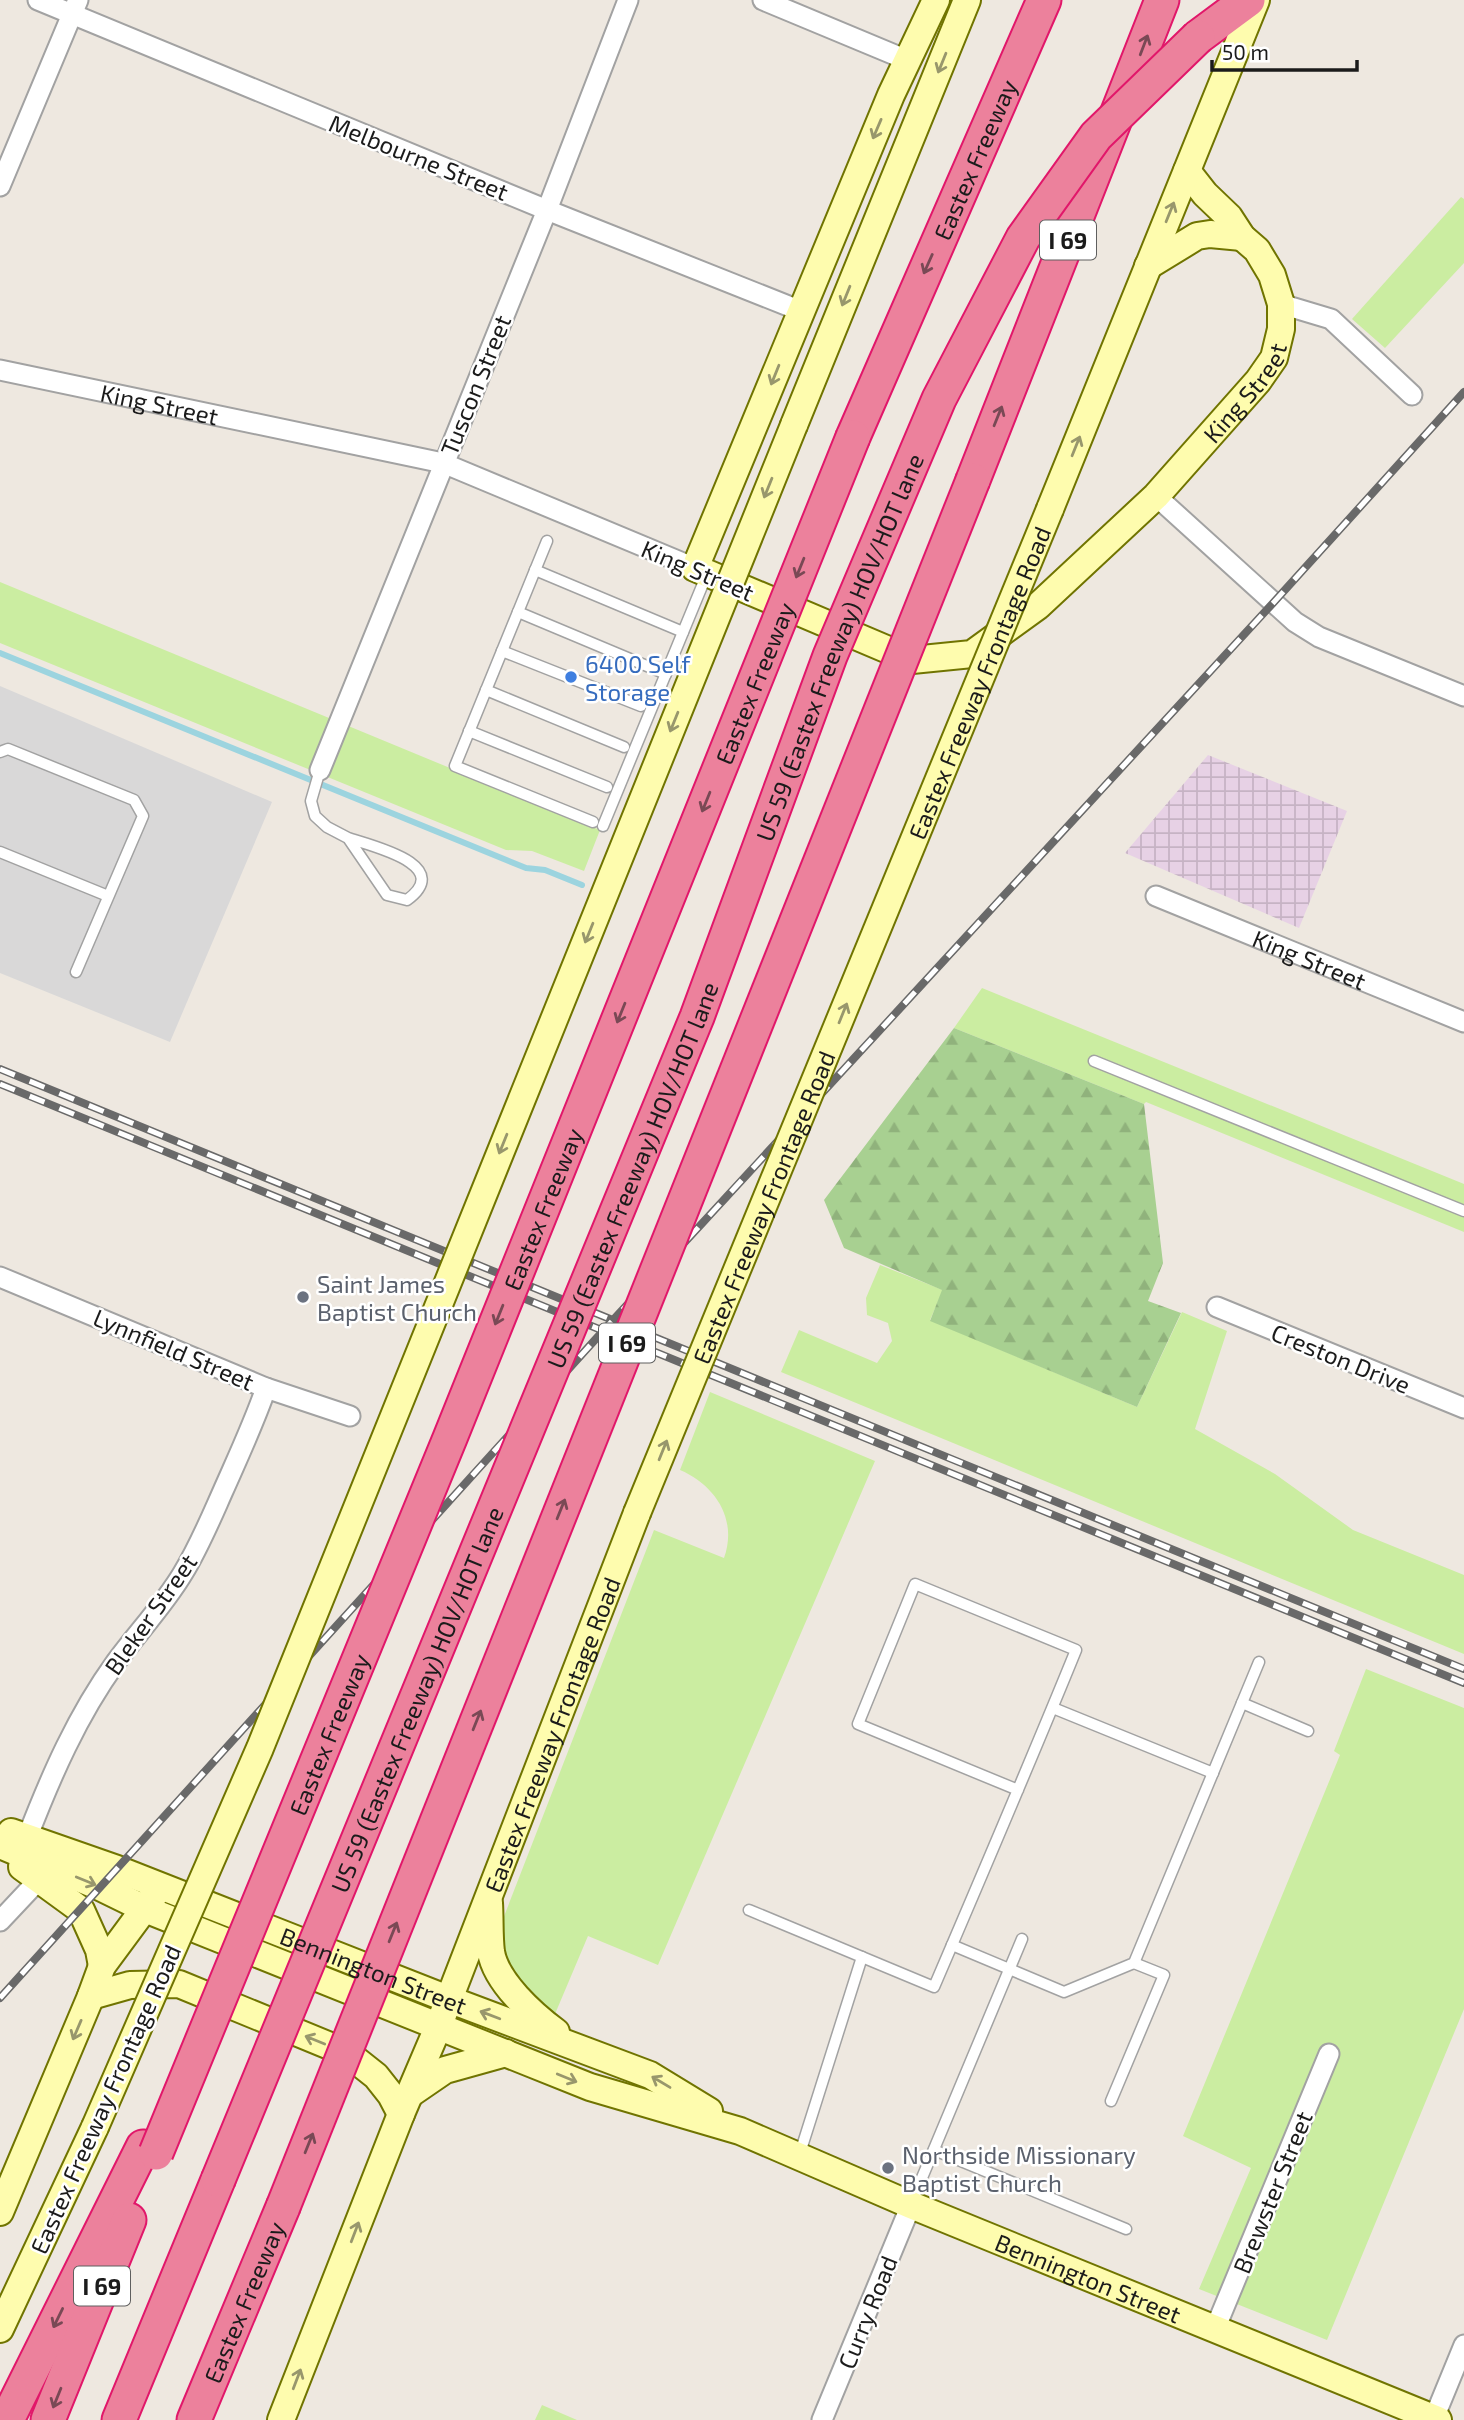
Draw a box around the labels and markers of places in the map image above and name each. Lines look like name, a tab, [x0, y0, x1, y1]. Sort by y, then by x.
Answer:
place label: 6400 Self Storage	[585, 649, 691, 706]
marker: 6400 Self Storage	[563, 669, 579, 685]
place label: Saint James Baptist Church	[317, 1269, 477, 1326]
marker: Saint James Baptist Church	[295, 1289, 311, 1305]
place label: Northside Missionary Baptist Church	[902, 2140, 1136, 2197]
marker: Northside Missionary Baptist Church	[880, 2160, 896, 2176]

